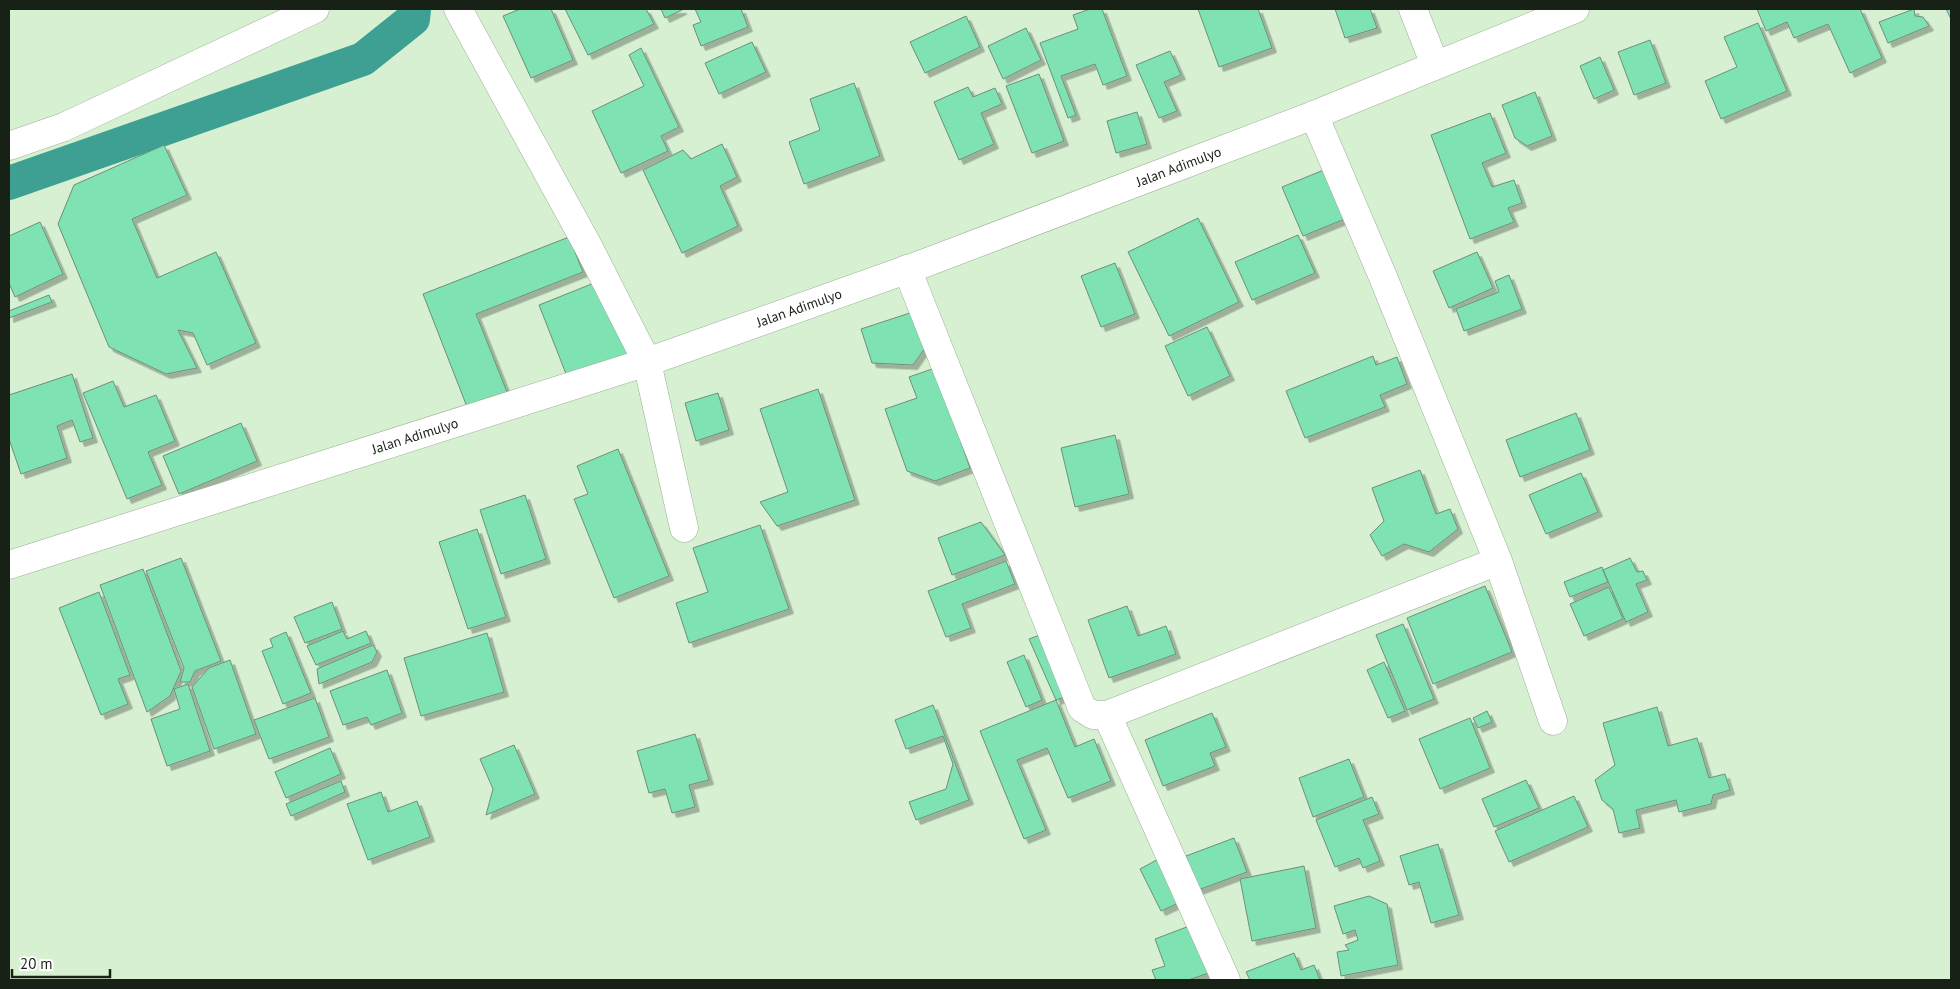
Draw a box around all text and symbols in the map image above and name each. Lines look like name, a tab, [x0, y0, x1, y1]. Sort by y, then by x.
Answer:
street label: Jalan Adimulyo	[1133, 142, 1224, 191]
street label: Jalan Adimulyo	[753, 284, 844, 332]
street label: Jalan Adimulyo	[369, 414, 460, 458]
scale bar	[12, 946, 110, 978]
text: 20 m	[20, 954, 53, 973]

